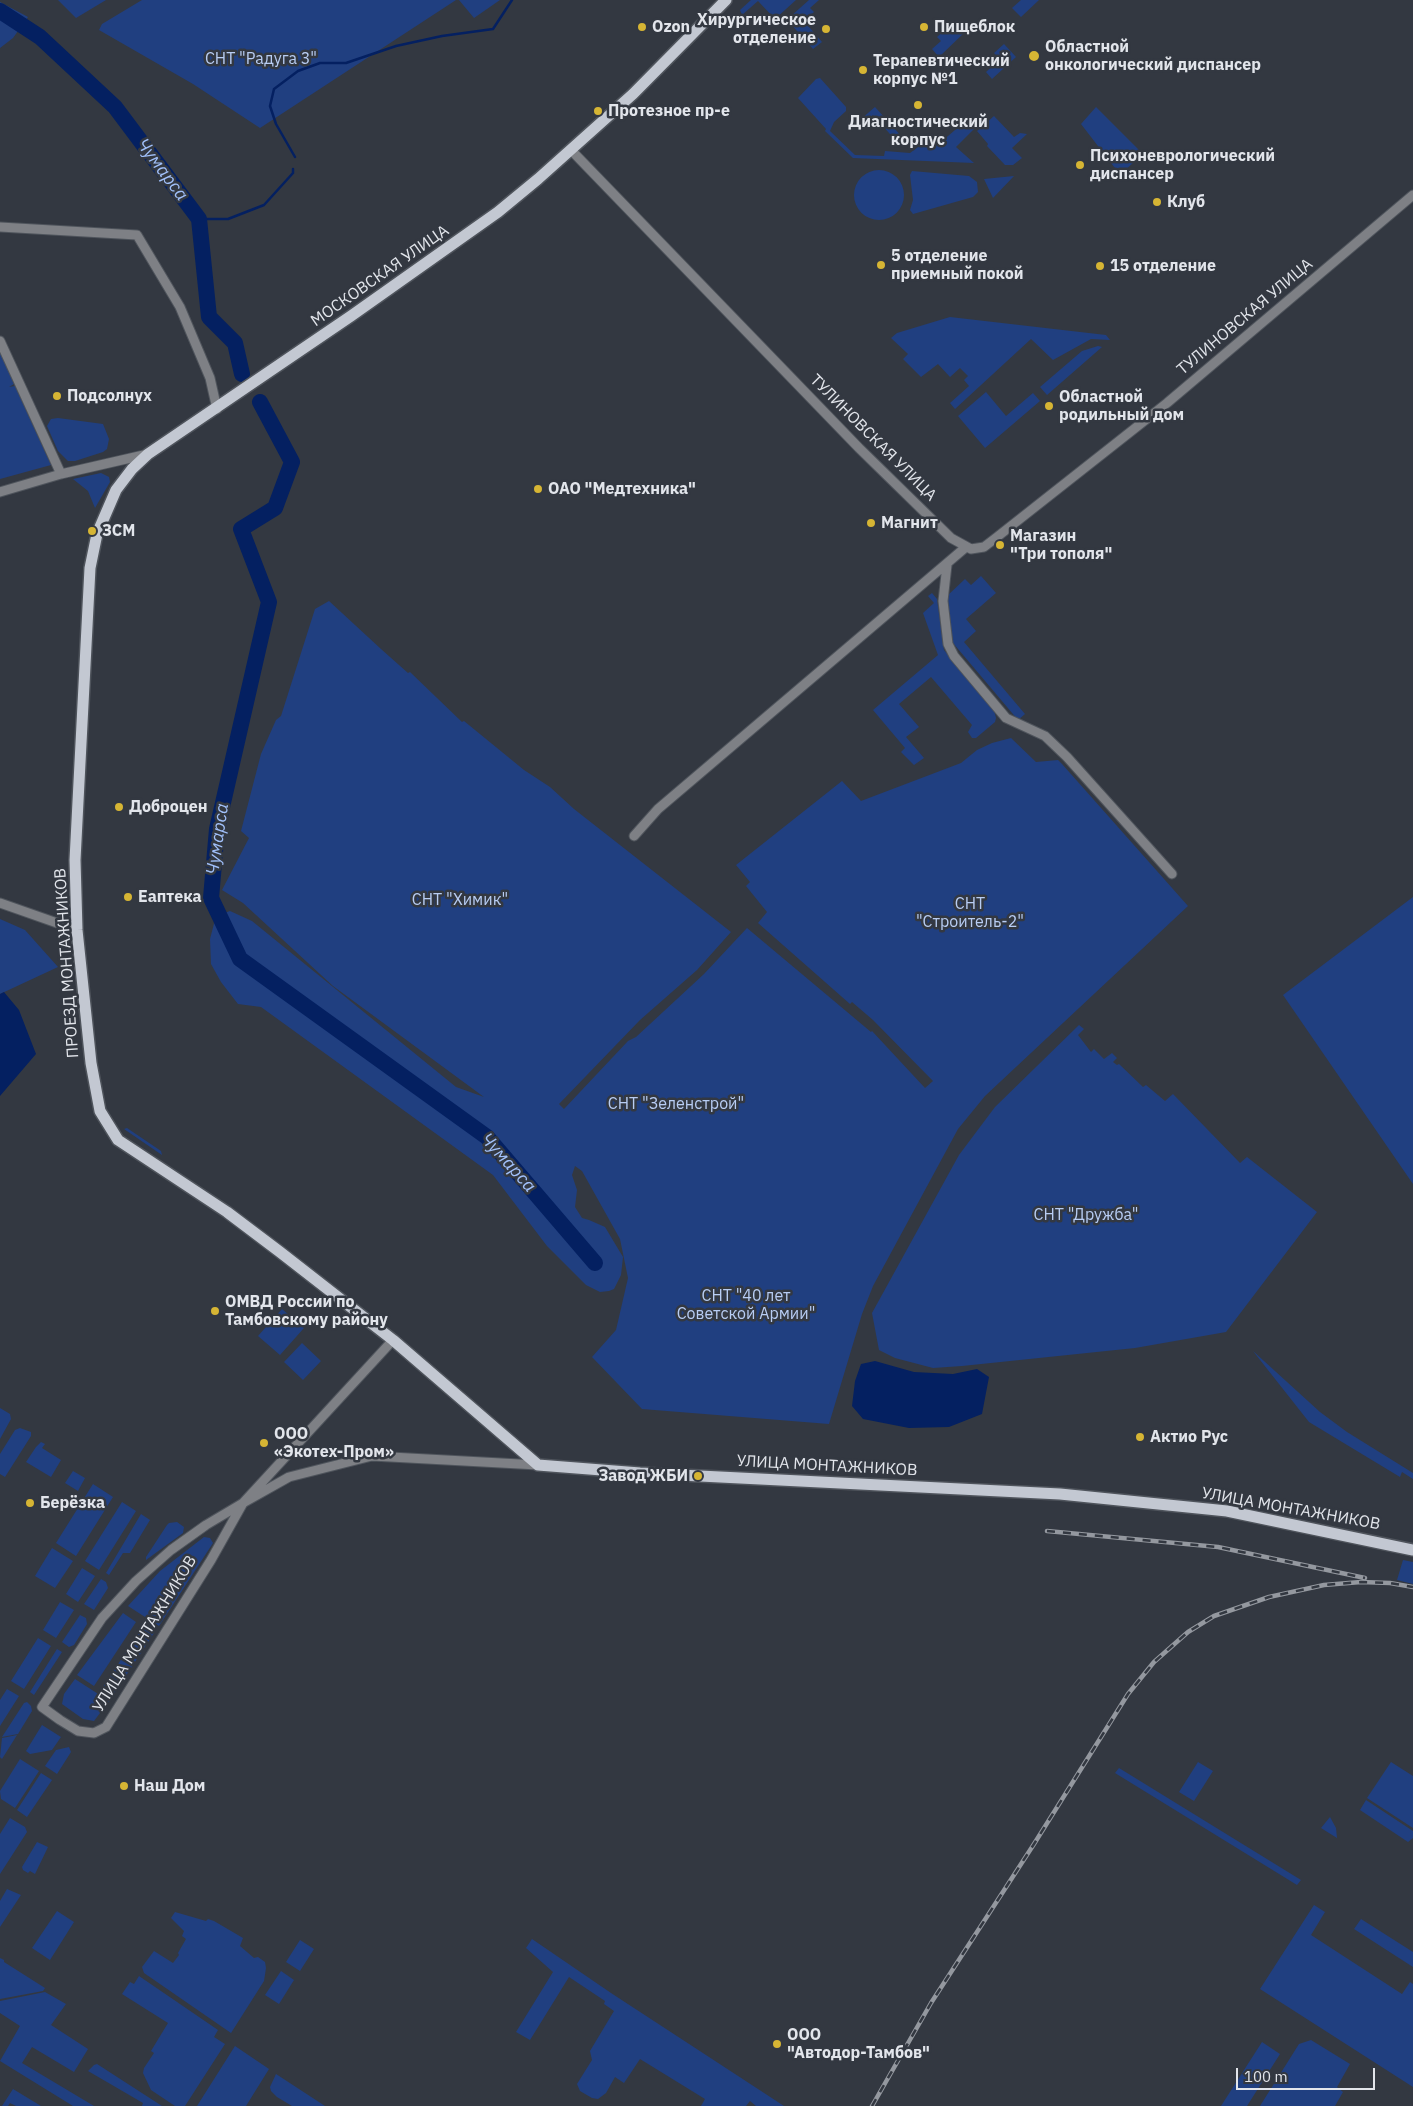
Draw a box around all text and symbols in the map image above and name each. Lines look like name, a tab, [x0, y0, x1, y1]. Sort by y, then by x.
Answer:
place label: Хирургическое отделение	[697, 10, 816, 48]
place label: Ozon	[652, 17, 690, 37]
place label: Пищеблок	[934, 17, 1015, 37]
marker: Ozon	[636, 21, 648, 33]
marker: Пищеблок	[918, 21, 930, 33]
marker: Хирургическое отделение	[820, 23, 832, 35]
place label: Областной онкологический диспансер	[1045, 37, 1261, 75]
park label: СНТ "Радуга 3"	[205, 49, 317, 69]
marker: Областной онкологический диспансер	[1027, 49, 1041, 63]
place label: Терапевтический корпус №1	[873, 51, 1010, 89]
marker: Терапевтический корпус №1	[857, 64, 869, 76]
marker: Диагностический корпус	[912, 99, 924, 111]
place label: Протезное пр-е	[608, 101, 730, 121]
marker: Протезное пр-е	[592, 105, 604, 117]
place label: Диагностический корпус	[848, 112, 988, 150]
water label: Чумарса	[132, 135, 192, 205]
place label: Психоневрологический диспансер	[1090, 146, 1275, 184]
marker: Психоневрологический диспансер	[1074, 159, 1086, 171]
place label: Клуб	[1167, 192, 1205, 212]
marker: Клуб	[1151, 196, 1163, 208]
street label: МОСКОВСКАЯ УЛИЦА	[307, 221, 453, 331]
place label: 5 отделение приемный покой	[891, 246, 1024, 284]
street label: ТУЛИНОВСКАЯ УЛИЦА	[1173, 255, 1317, 379]
place label: 15 отделение	[1110, 256, 1216, 276]
marker: 5 отделение приемный покой	[875, 259, 887, 271]
marker: 15 отделение	[1094, 260, 1106, 272]
street label: ТУЛИНОВСКАЯ УЛИЦА	[806, 371, 940, 505]
place label: Подсолнух	[67, 386, 152, 406]
place label: Областной родильный дом	[1059, 387, 1184, 425]
marker: Подсолнух	[51, 390, 63, 402]
marker: Областной родильный дом	[1043, 400, 1055, 412]
place label: ОАО "Медтехника"	[548, 479, 696, 499]
marker: ОАО "Медтехника"	[532, 483, 544, 495]
place label: Магнит	[881, 513, 938, 533]
marker: Магнит	[865, 517, 877, 529]
place label: ЗСМ	[102, 521, 135, 541]
marker: ЗСМ	[86, 525, 98, 537]
place label: Магазин "Три тополя"	[1010, 526, 1112, 564]
marker: Магазин "Три тополя"	[994, 539, 1006, 551]
place label: Доброцен	[129, 797, 208, 817]
marker: Доброцен	[113, 801, 125, 813]
water label: Чумарса	[202, 802, 234, 876]
street label: ПРОЕЗД МОНТАЖНИКОВ	[51, 867, 83, 1059]
place label: Еаптека	[138, 887, 202, 907]
park label: СНТ "Химик"	[412, 890, 508, 910]
marker: Еаптека	[122, 891, 134, 903]
park label: СНТ "Строитель-2"	[916, 894, 1024, 932]
park label: СНТ "Зеленстрой"	[608, 1094, 744, 1114]
water label: Чумарса	[476, 1129, 540, 1197]
park label: СНТ "Дружба"	[1034, 1205, 1138, 1225]
park label: СНТ "40 лет Советской Армии"	[677, 1286, 815, 1324]
place label: ОМВД России по Тамбовскому району	[225, 1292, 388, 1330]
marker: ОМВД России по Тамбовскому району	[209, 1305, 221, 1317]
place label: ООО «Экотех-Пром»	[274, 1424, 394, 1462]
place label: Актио Рус	[1150, 1427, 1228, 1447]
marker: Актио Рус	[1134, 1431, 1146, 1443]
marker: ООО «Экотех-Пром»	[258, 1437, 270, 1449]
street label: УЛИЦА МОНТАЖНИКОВ	[736, 1452, 918, 1480]
place label: Завод ЖБИ	[599, 1466, 688, 1486]
marker: Завод ЖБИ	[692, 1470, 704, 1482]
street label: УЛИЦА МОНТАЖНИКОВ	[1200, 1484, 1382, 1534]
place label: Берёзка	[40, 1493, 105, 1513]
marker: Берёзка	[24, 1497, 36, 1509]
street label: УЛИЦА МОНТАЖНИКОВ	[89, 1552, 201, 1716]
place label: Наш Дом	[134, 1776, 205, 1796]
marker: Наш Дом	[118, 1780, 130, 1792]
place label: ООО "Автодор-Тамбов"	[787, 2025, 930, 2063]
marker: ООО "Автодор-Тамбов"	[771, 2038, 783, 2050]
scale bar	[1238, 2058, 1377, 2090]
text: 100 m	[1244, 2067, 1288, 2086]

